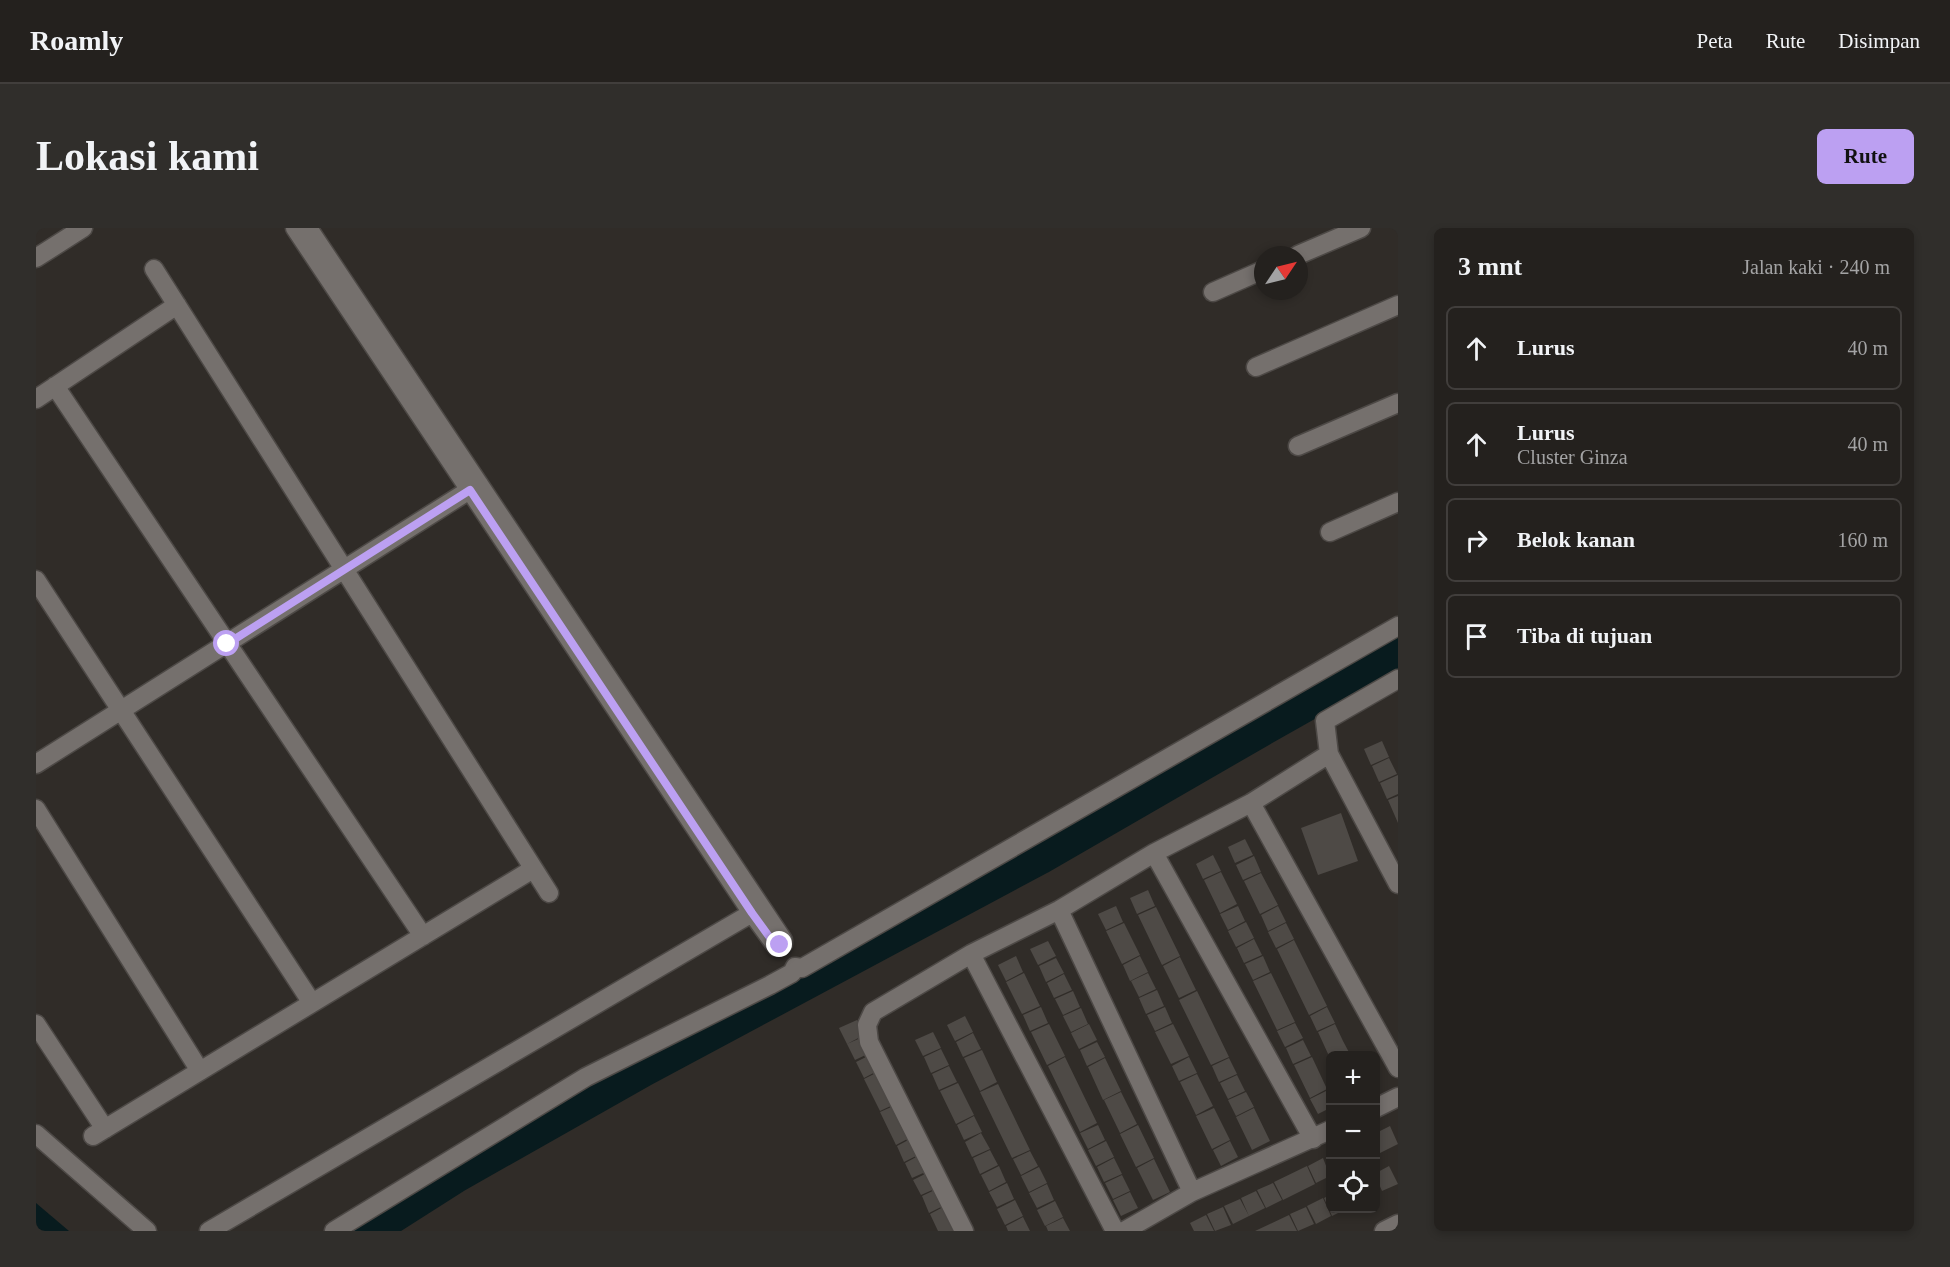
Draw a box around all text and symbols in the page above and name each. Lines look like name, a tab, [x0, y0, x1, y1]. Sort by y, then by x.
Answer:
text: Roamly	[30, 25, 123, 56]
text: Peta	[1697, 29, 1733, 53]
text: Rute	[1766, 29, 1805, 53]
text: Disimpan	[1838, 29, 1920, 53]
button: Rute	[1817, 129, 1914, 184]
text: Lokasi kami	[36, 133, 259, 179]
north arrow	[1254, 246, 1308, 300]
text: 3 mnt	[1458, 252, 1522, 281]
text: Jalan kaki · 240 m	[1742, 256, 1890, 278]
icon: ahead	[1460, 332, 1493, 365]
text: Lurus	[1517, 335, 1574, 360]
text: 40 m	[1847, 337, 1888, 359]
text: Lurus	[1517, 420, 1574, 445]
icon: ahead	[1460, 428, 1493, 461]
text: 40 m	[1847, 433, 1888, 455]
text: Cluster Ginza	[1517, 446, 1628, 468]
icon: right	[1460, 524, 1493, 557]
text: Belok kanan	[1517, 527, 1635, 552]
text: 160 m	[1837, 529, 1888, 551]
icon: arrive	[1460, 620, 1493, 653]
text: Tiba di tujuan	[1517, 623, 1652, 648]
route start	[213, 630, 239, 656]
route end	[766, 931, 792, 957]
map controls	[1326, 1051, 1380, 1213]
button: +	[1326, 1051, 1380, 1105]
button: −	[1326, 1105, 1380, 1159]
button: locate	[1326, 1159, 1380, 1213]

